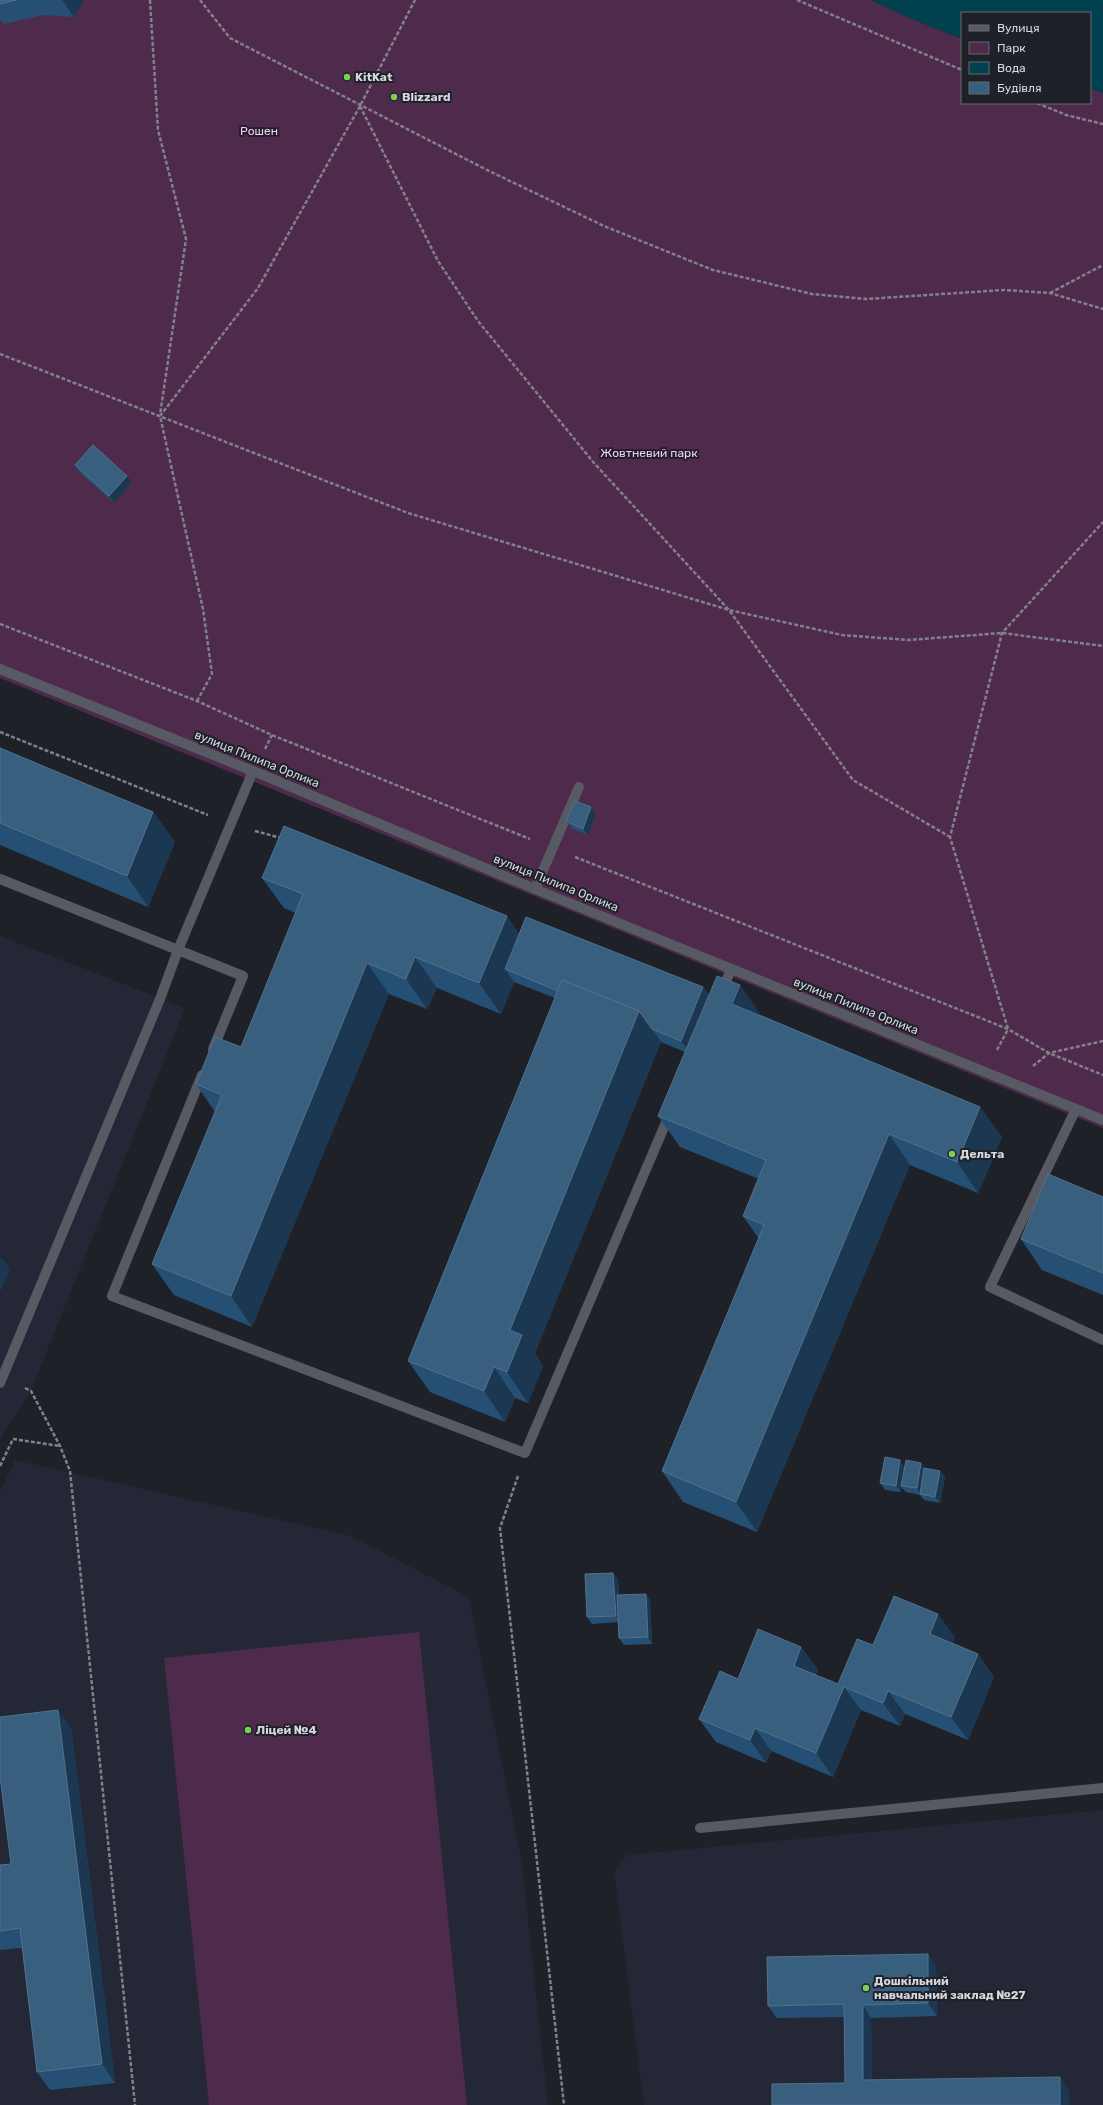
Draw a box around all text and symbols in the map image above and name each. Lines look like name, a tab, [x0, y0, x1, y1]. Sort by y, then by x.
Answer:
legend	[961, 12, 1091, 104]
text: Вулиця	[997, 21, 1039, 35]
text: Парк	[997, 41, 1026, 55]
text: Вода	[997, 61, 1026, 75]
place label: KitKat	[355, 70, 393, 84]
marker: KitKat	[342, 72, 352, 82]
text: Будівля	[997, 81, 1042, 95]
place label: Blizzard	[402, 90, 451, 104]
marker: Blizzard	[389, 92, 399, 102]
park label: Рошен	[240, 124, 278, 138]
park label: Жовтневий парк	[600, 446, 698, 460]
street label: вулиця Пилипа Орлика	[193, 728, 321, 790]
street label: вулиця Пилипа Орлика	[492, 852, 620, 914]
street label: вулиця Пилипа Орлика	[792, 975, 920, 1037]
place label: Дельта	[960, 1147, 1004, 1161]
marker: Дельта	[947, 1149, 957, 1159]
place label: Ліцей №4	[256, 1723, 317, 1737]
marker: Ліцей №4	[243, 1725, 253, 1735]
place label: Дошкільний навчальний заклад №27	[874, 1974, 1026, 2002]
marker: Дошкільний навчальний заклад №27	[861, 1983, 871, 1993]

